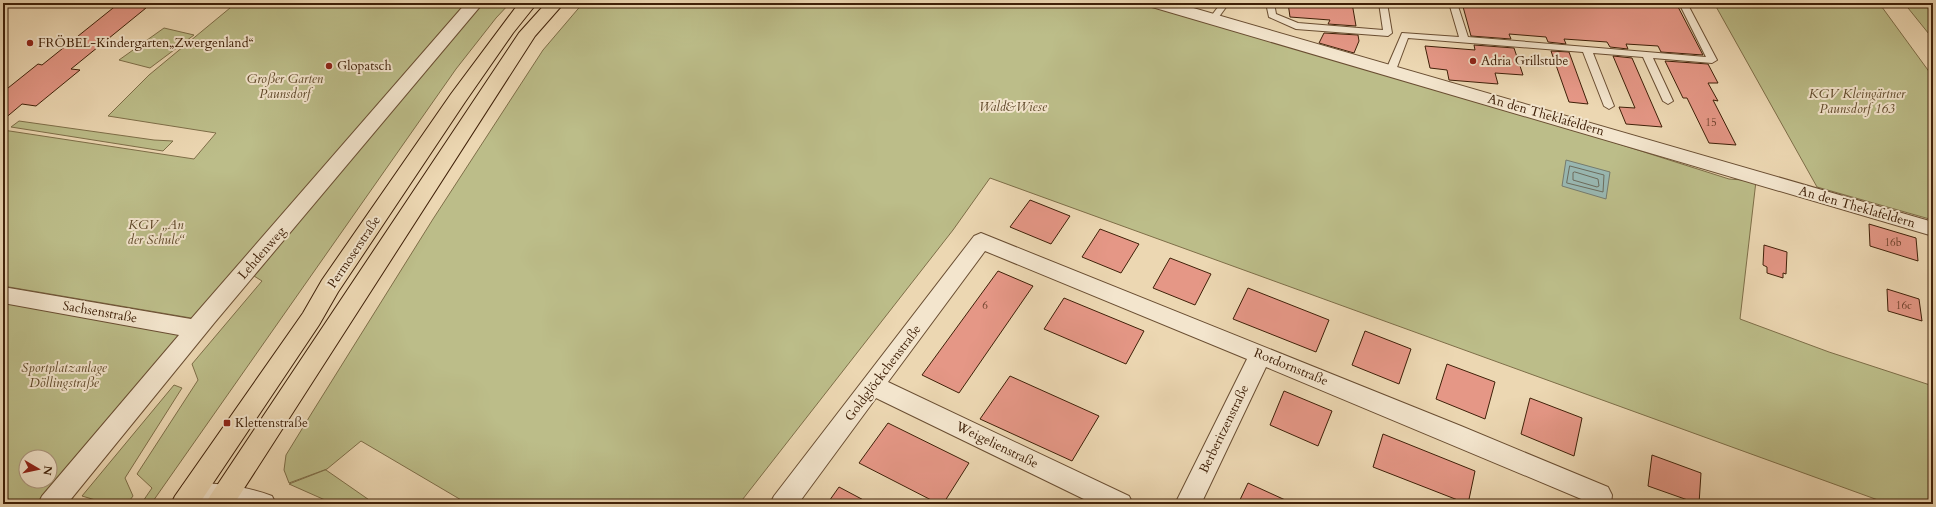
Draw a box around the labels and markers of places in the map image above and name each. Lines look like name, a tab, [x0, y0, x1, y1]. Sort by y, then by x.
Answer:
place label: FRÖBEL-Kindergarten„Zwergenland“	[38, 34, 254, 52]
marker: FRÖBEL-Kindergarten„Zwergenland“	[25, 38, 35, 48]
place label: Adria Grillstube	[1481, 52, 1569, 70]
marker: Adria Grillstube	[1468, 56, 1478, 66]
place label: Glopatsch	[337, 57, 392, 75]
marker: Glopatsch	[324, 61, 334, 71]
place label: Klettenstraße	[235, 414, 308, 432]
marker: Klettenstraße	[222, 418, 232, 428]

